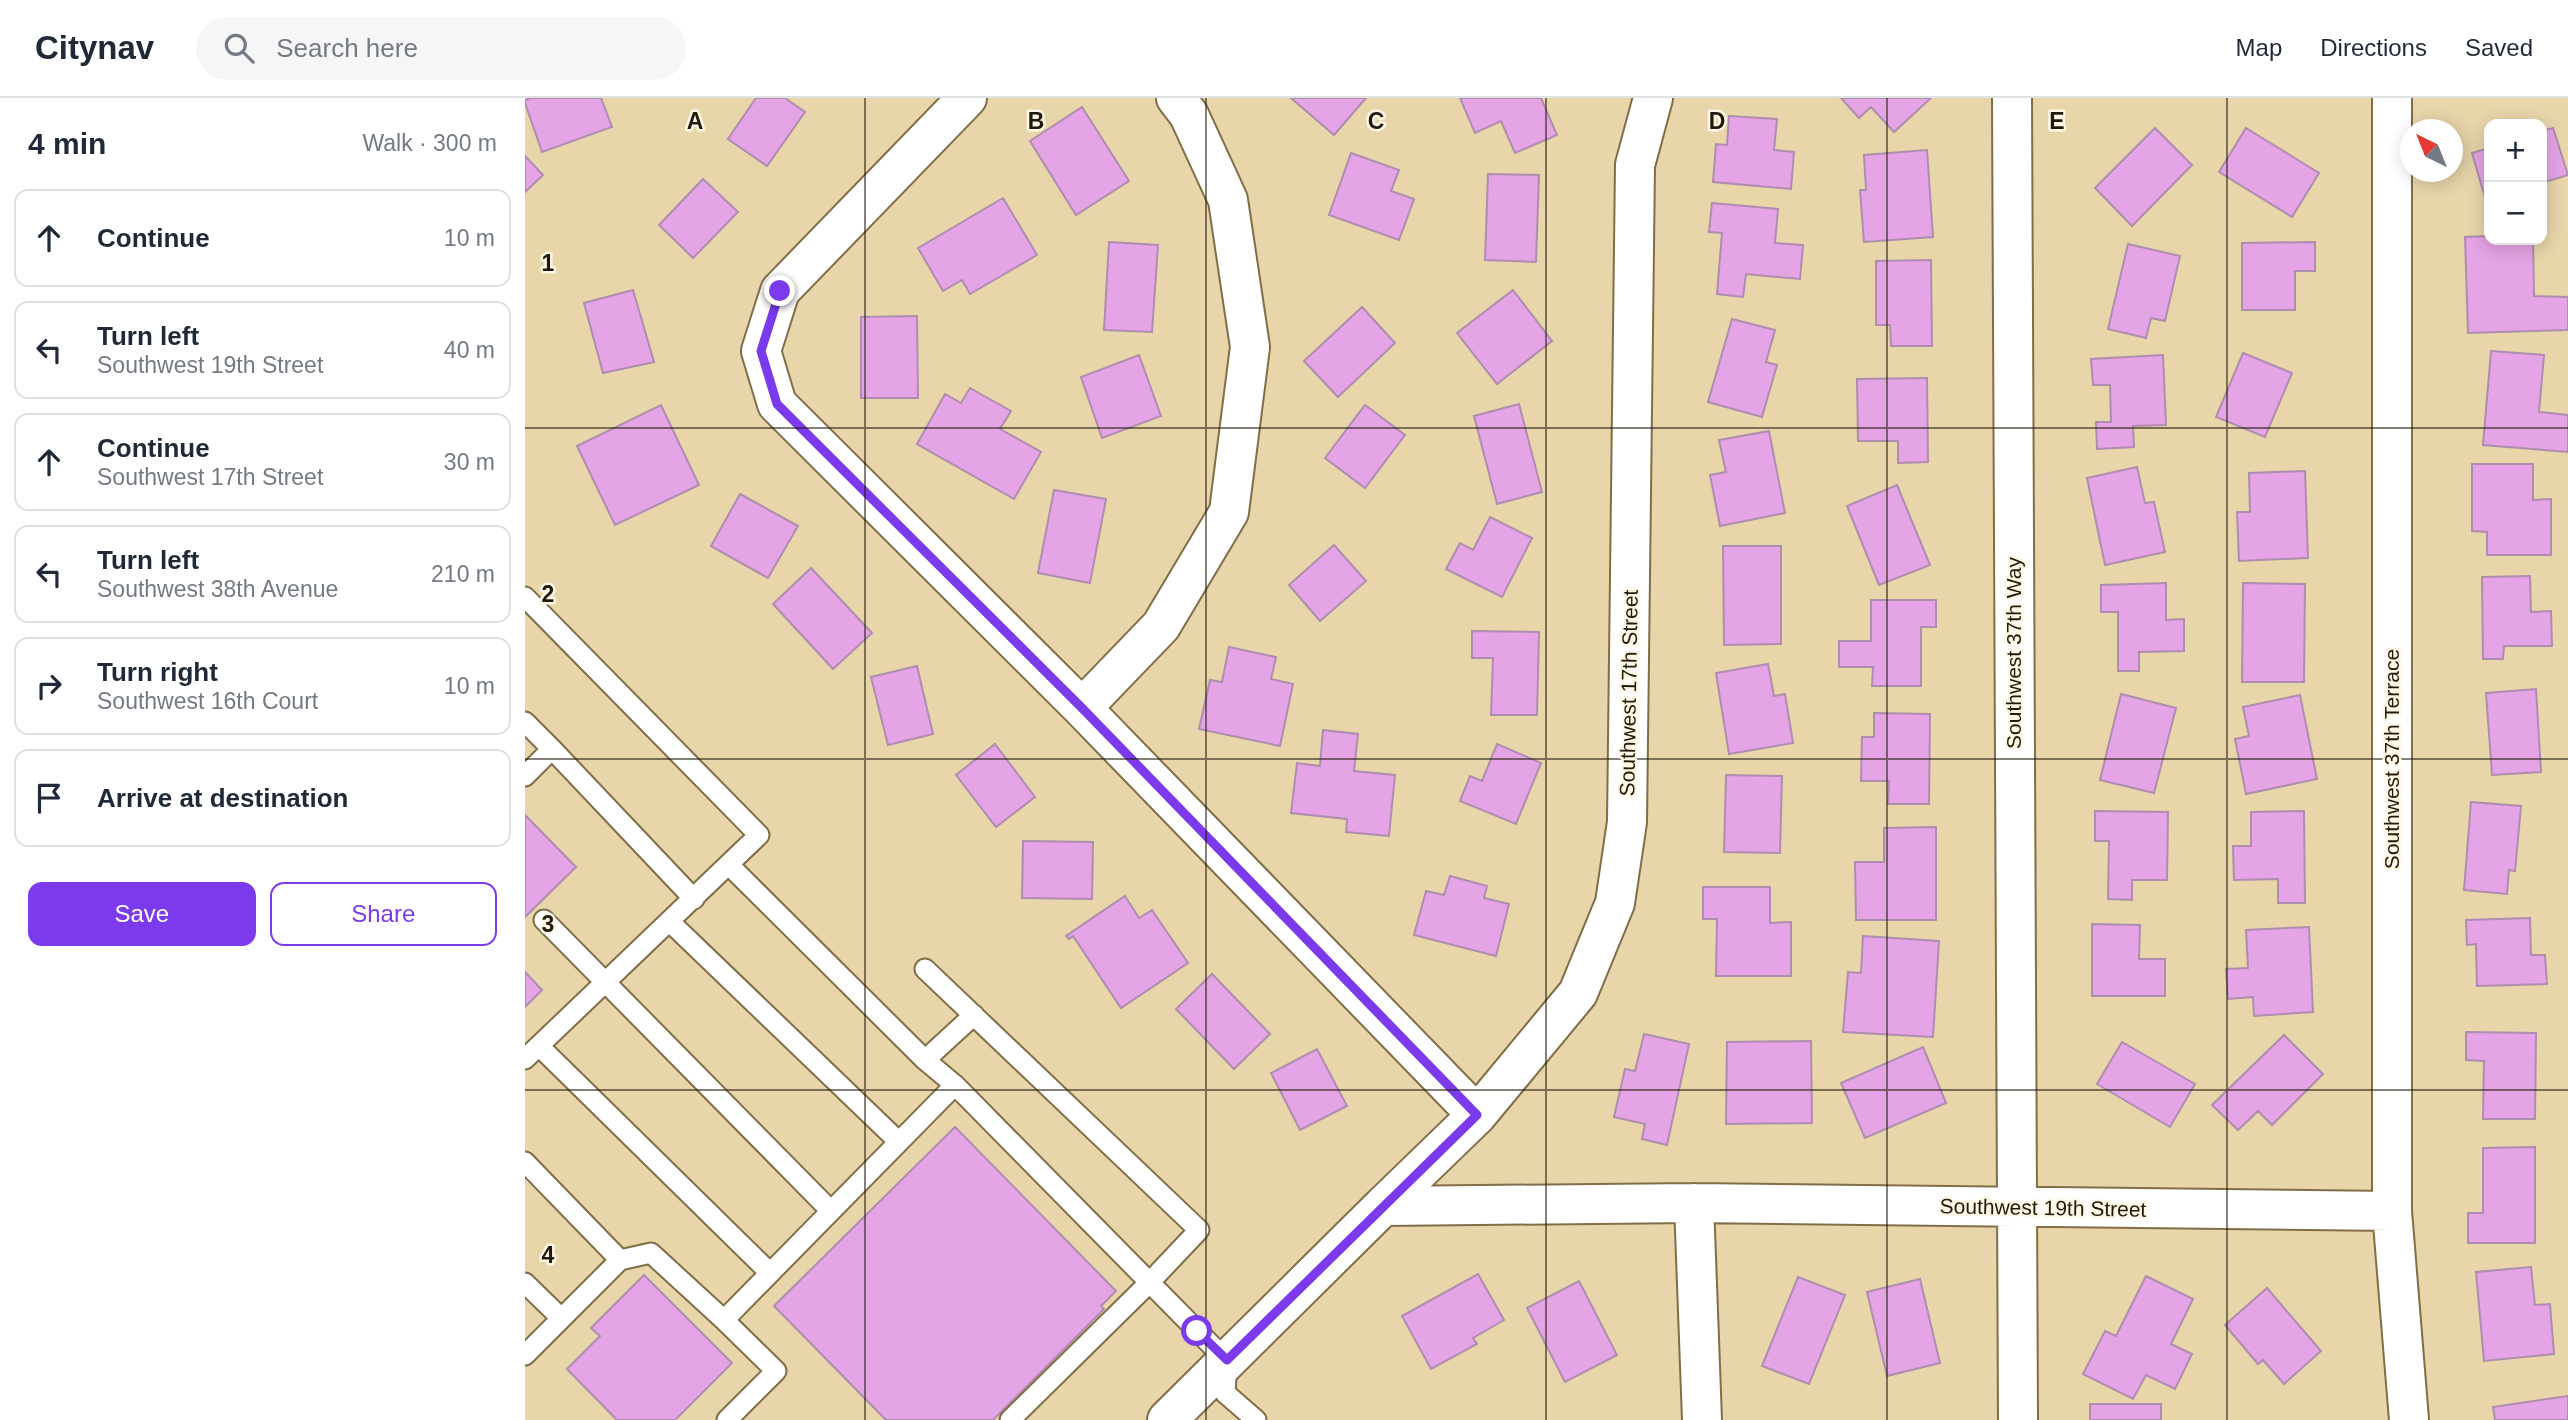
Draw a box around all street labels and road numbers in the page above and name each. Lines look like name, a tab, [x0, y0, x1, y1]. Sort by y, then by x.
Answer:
street label: Southwest 37th Way	[2002, 557, 2025, 749]
street label: Southwest 17th Street	[1615, 589, 1642, 796]
street label: Southwest 37th Terrace	[2380, 649, 2403, 869]
street label: Southwest 19th Street	[1940, 1194, 2147, 1221]

